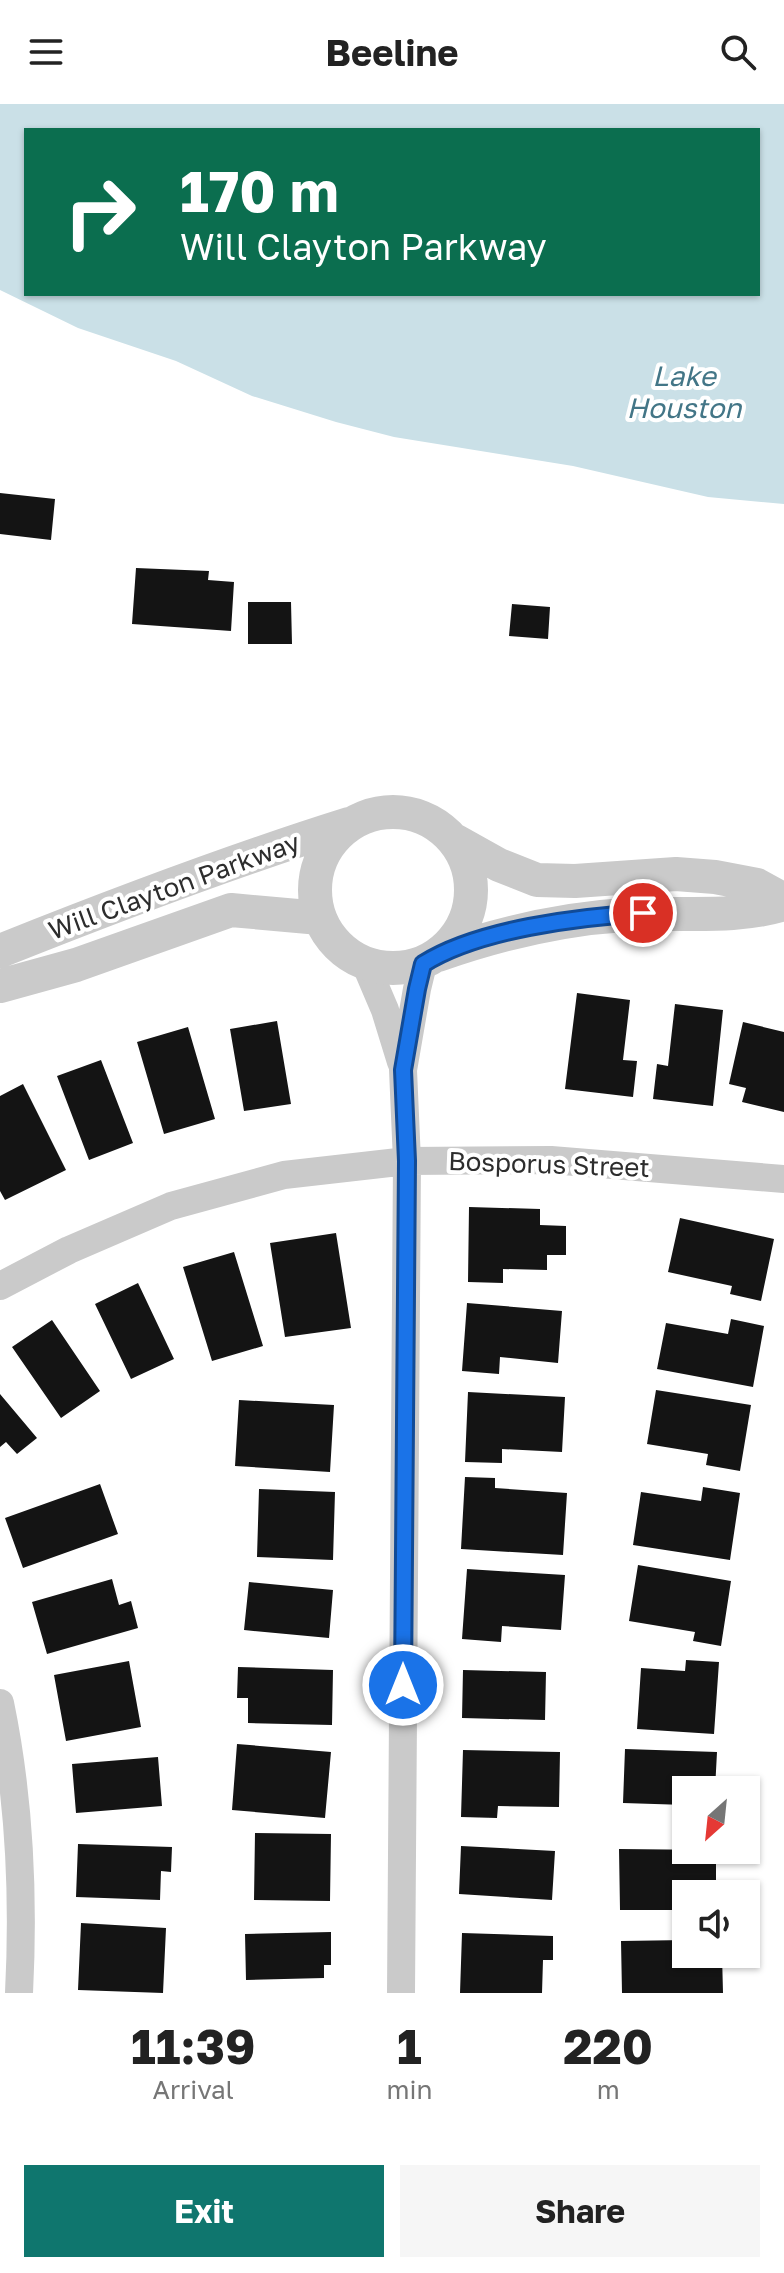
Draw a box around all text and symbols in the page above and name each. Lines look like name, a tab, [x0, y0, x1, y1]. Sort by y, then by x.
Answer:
icon: menu	[24, 30, 68, 74]
icon: search	[716, 30, 760, 74]
text: Beeline	[326, 31, 458, 74]
text: 170 m	[180, 157, 339, 224]
icon: right	[48, 160, 152, 264]
text: Will Clayton Parkway	[180, 225, 547, 268]
water label: Lake Houston	[626, 359, 743, 424]
street label: Will Clayton Parkway	[44, 826, 304, 946]
pin	[609, 879, 677, 947]
icon: arrive	[621, 891, 665, 935]
street label: Bosporus Street	[448, 1145, 650, 1183]
position arrow	[361, 1643, 445, 1727]
north arrow	[672, 1776, 760, 1864]
map controls	[672, 1776, 760, 1968]
button: sound	[672, 1880, 760, 1968]
text: 11:39	[131, 2017, 255, 2075]
text: 1	[397, 2017, 422, 2075]
text: 220	[563, 2017, 653, 2075]
text: Arrival	[152, 2074, 234, 2105]
text: min	[386, 2074, 432, 2105]
text: m	[597, 2074, 620, 2105]
button: Exit	[24, 2165, 384, 2257]
button: Share	[400, 2165, 760, 2257]

